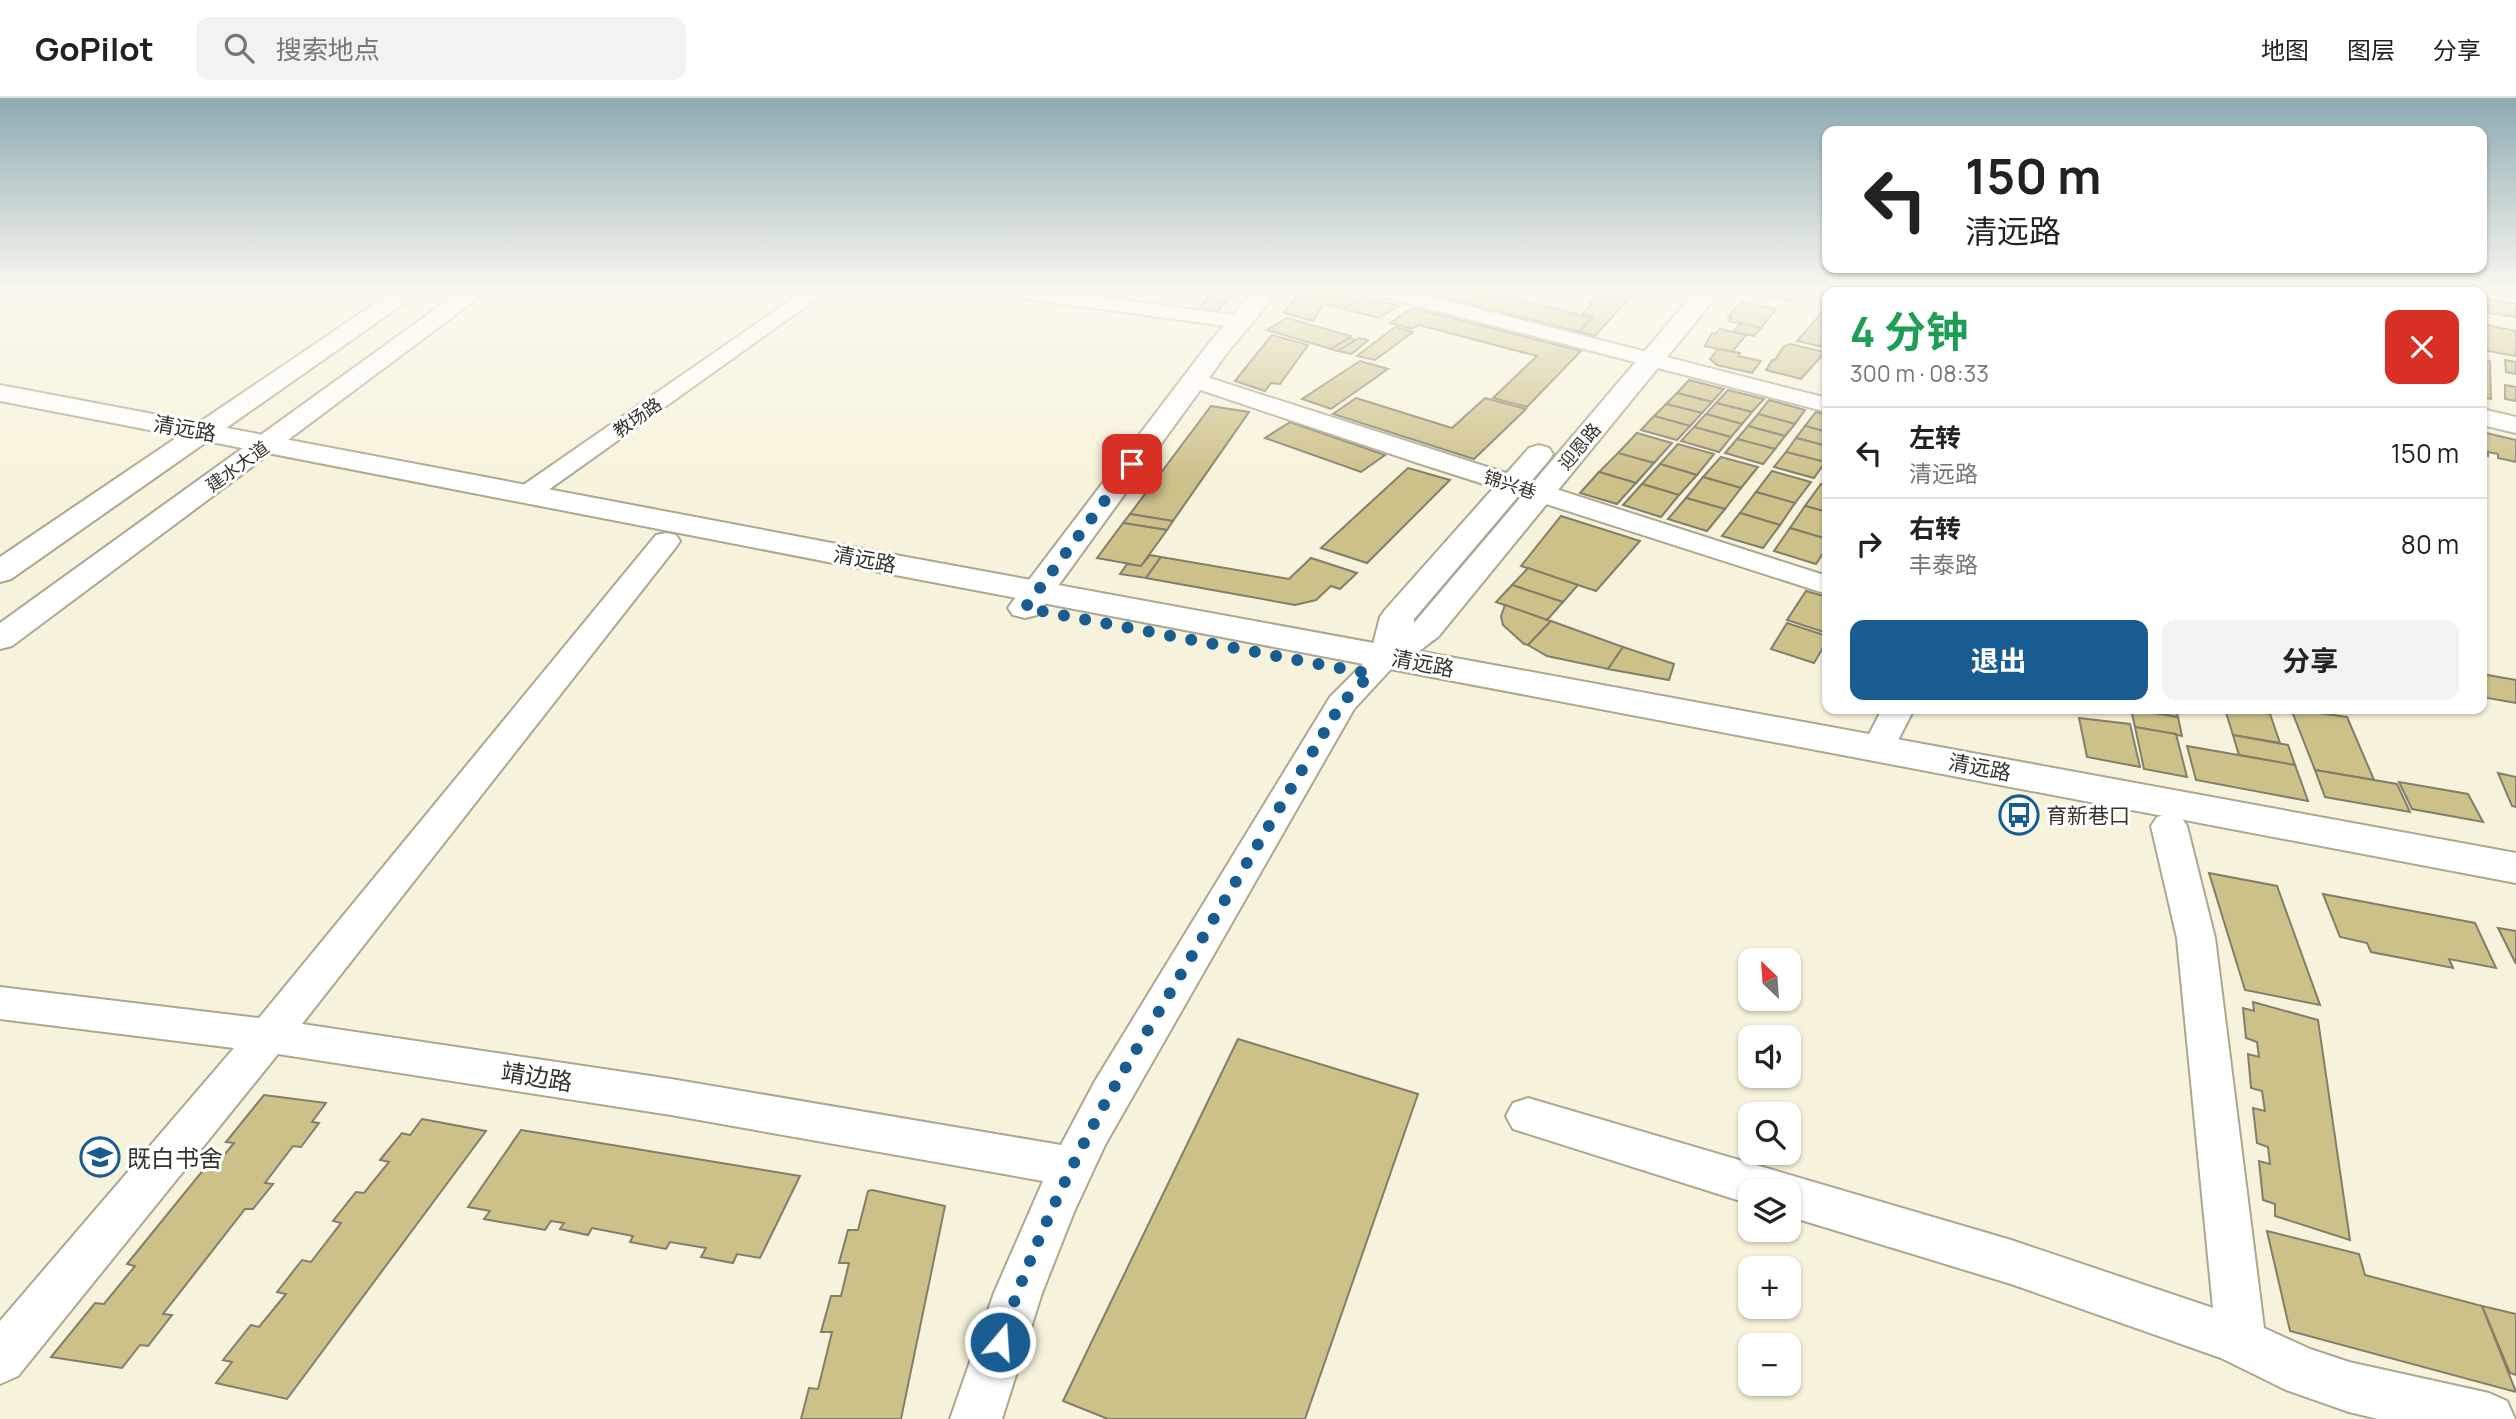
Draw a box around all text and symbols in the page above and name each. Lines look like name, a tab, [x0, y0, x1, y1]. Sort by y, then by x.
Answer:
search box	[196, 17, 686, 80]
text: GoPilot	[35, 26, 154, 71]
icon: search	[220, 29, 258, 67]
text: 搜索地点	[276, 31, 380, 67]
text: 地图	[2261, 33, 2309, 66]
text: 图层	[2347, 33, 2395, 66]
text: 分享	[2433, 33, 2481, 66]
text: 150 m	[1965, 142, 2101, 209]
icon: left	[1850, 154, 1941, 245]
text: 清远路	[1965, 209, 2061, 253]
text: 4 分钟	[1850, 302, 1968, 360]
button: close	[2385, 310, 2459, 384]
text: 300 m · 08:33	[1850, 357, 1989, 389]
street label: 教场路	[608, 392, 666, 442]
street label: 清远路	[152, 409, 218, 447]
street label: 迎恩路	[1552, 418, 1606, 474]
text: 左转	[1909, 419, 1961, 455]
pin	[1102, 434, 1162, 494]
icon: left	[1850, 434, 1888, 472]
street label: 建水大道	[201, 435, 273, 497]
text: 150 m	[2391, 435, 2459, 471]
icon: arrive	[1113, 445, 1151, 483]
text: 清远路	[1909, 457, 1978, 489]
street label: 锦兴巷	[1481, 464, 1539, 504]
text: 右转	[1909, 510, 1961, 546]
icon: right	[1850, 525, 1888, 563]
text: 80 m	[2401, 526, 2459, 562]
street label: 清远路	[831, 539, 899, 579]
text: 丰泰路	[1909, 548, 1978, 580]
button: 退出	[1850, 620, 2148, 700]
button: 分享	[2162, 620, 2459, 700]
street label: 清远路	[1389, 643, 1457, 683]
street label: 清远路	[1946, 747, 2014, 787]
bus stop icon: 育新巷口	[1998, 794, 2040, 836]
place label: 育新巷口	[2046, 801, 2130, 829]
north arrow	[1738, 948, 1801, 1012]
map controls	[1738, 948, 1801, 1396]
button: sound	[1738, 1025, 1801, 1088]
street label: 靖边路	[499, 1054, 575, 1098]
button: search	[1738, 1102, 1801, 1165]
school or university icon: 既白书舍	[79, 1136, 121, 1178]
place label: 既白书舍	[127, 1141, 223, 1174]
button: layers	[1738, 1179, 1801, 1242]
button: +	[1738, 1256, 1801, 1319]
position arrow	[963, 1305, 1037, 1379]
button: −	[1738, 1333, 1801, 1396]

